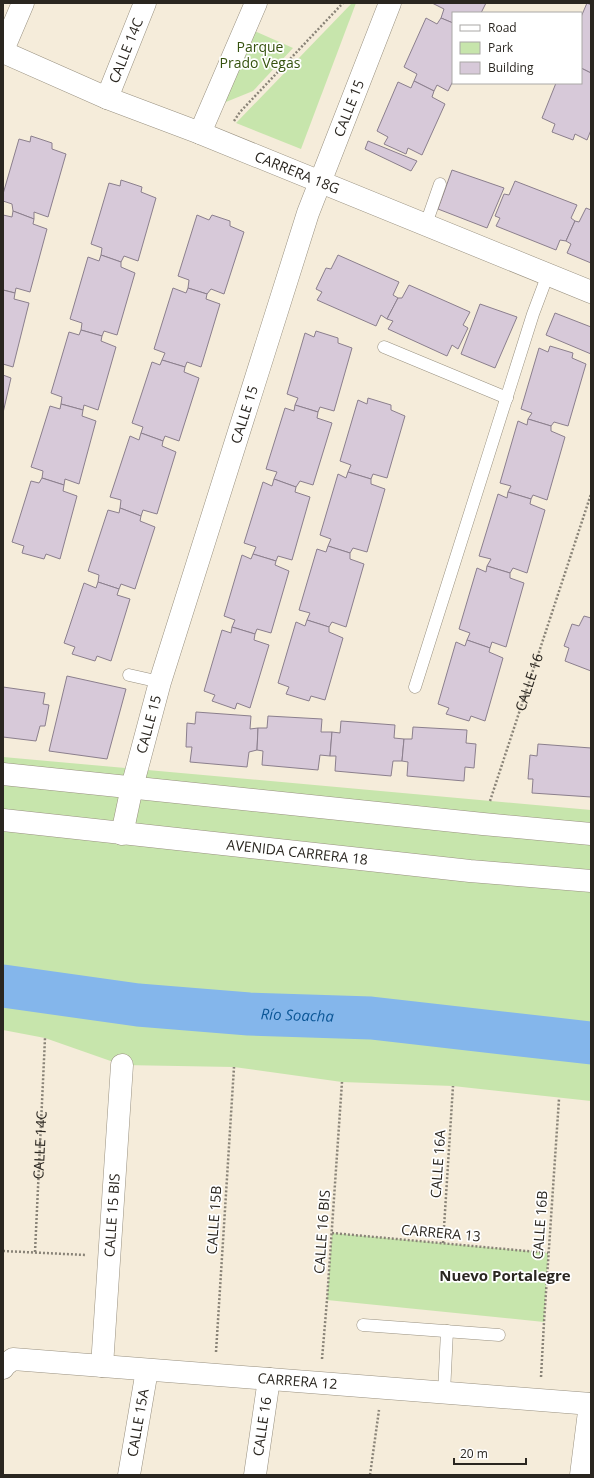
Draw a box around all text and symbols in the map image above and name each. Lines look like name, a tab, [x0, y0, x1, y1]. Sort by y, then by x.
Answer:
legend	[452, 12, 582, 84]
street label: CALLE 14C	[104, 15, 147, 86]
text: Road	[488, 19, 517, 36]
park label: Parque Prado Vegas	[220, 37, 301, 72]
text: Park	[488, 39, 514, 56]
text: Building	[488, 59, 534, 76]
street label: CALLE 15	[329, 77, 368, 139]
street label: CARRERA 18G	[252, 146, 343, 198]
street label: CALLE 15	[226, 383, 262, 446]
street label: CALLE 16	[510, 651, 547, 713]
street label: CALLE 15	[131, 693, 165, 755]
street label: AVENIDA CARRERA 18	[226, 834, 369, 869]
water label: Río Soacha	[260, 1003, 335, 1026]
street label: CALLE 14C	[28, 1110, 51, 1180]
street label: CALLE 16A	[426, 1129, 449, 1199]
street label: CALLE 15 BIS	[99, 1173, 124, 1258]
street label: CALLE 15B	[202, 1185, 225, 1255]
street label: CALLE 16 BIS	[309, 1189, 334, 1275]
street label: CALLE 16B	[528, 1190, 551, 1260]
street label: CARRERA 13	[400, 1220, 482, 1245]
district label: Nuevo Portalegre	[439, 1265, 571, 1285]
street label: CARRERA 12	[257, 1368, 338, 1393]
street label: CALLE 15A	[122, 1387, 153, 1458]
street label: CALLE 16	[248, 1395, 275, 1457]
scale bar	[454, 1440, 526, 1466]
text: 20 m	[460, 1445, 488, 1462]

